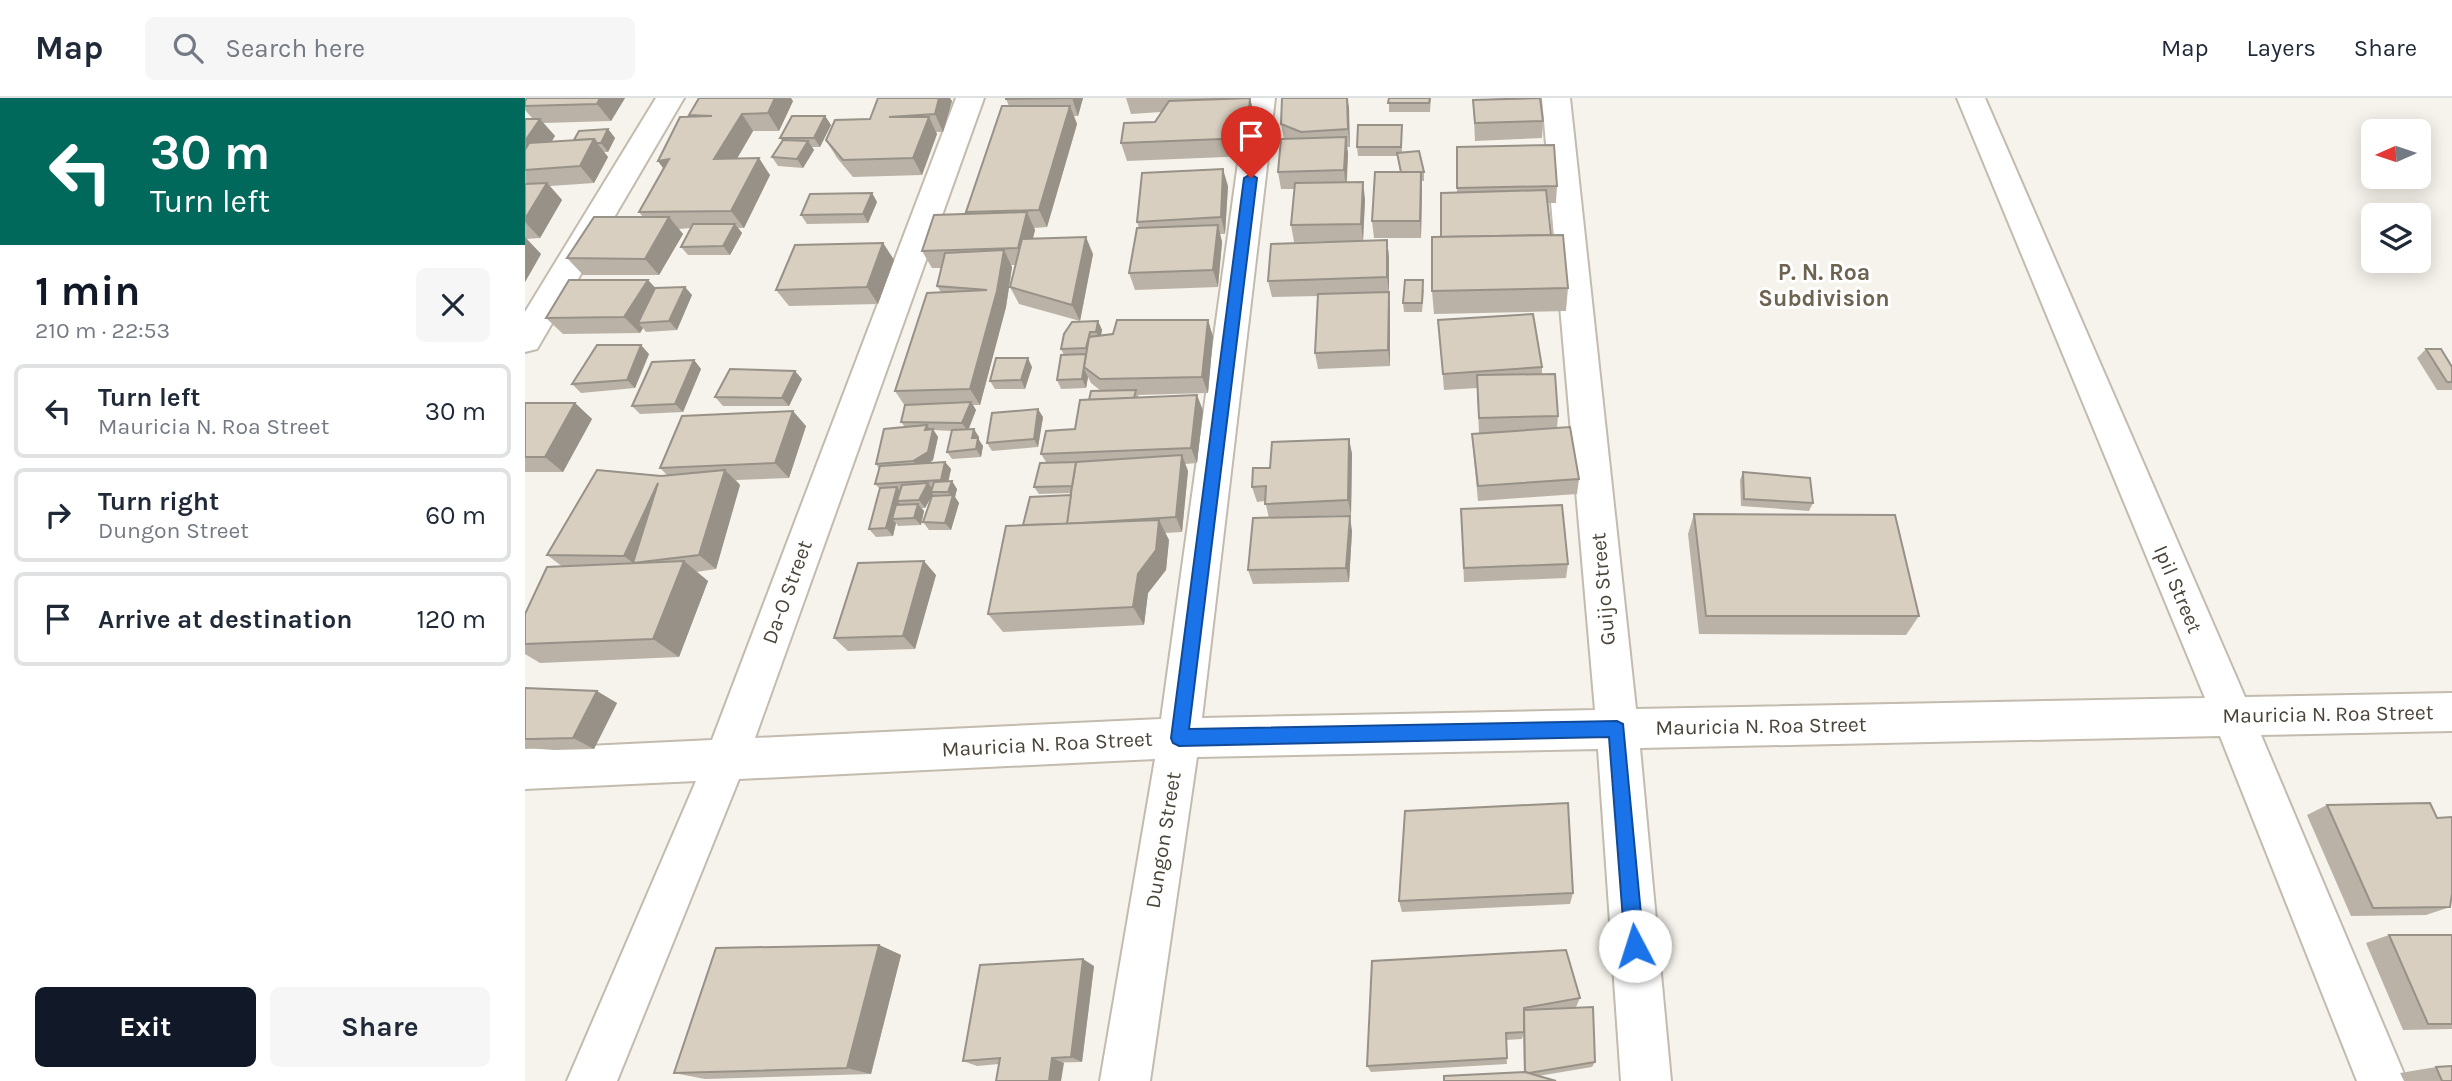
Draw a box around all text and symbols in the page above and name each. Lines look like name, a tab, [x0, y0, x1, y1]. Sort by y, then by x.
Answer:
search box	[145, 17, 635, 80]
text: Map	[35, 29, 103, 67]
icon: search	[169, 29, 207, 67]
text: Search here	[225, 33, 365, 64]
text: Map	[2161, 34, 2209, 62]
text: Layers	[2247, 34, 2316, 62]
text: Share	[2354, 34, 2417, 62]
pin	[1221, 106, 1281, 178]
icon: arrive	[1232, 117, 1270, 155]
north arrow	[2361, 119, 2431, 189]
map controls	[2361, 119, 2431, 273]
text: 30 m	[150, 124, 270, 181]
icon: left	[35, 126, 126, 217]
text: Turn left	[150, 183, 270, 220]
button: layers	[2361, 203, 2431, 273]
district label: P. N. Roa Subdivision	[1758, 259, 1890, 312]
text: 1 min	[35, 266, 140, 316]
button: close	[416, 268, 490, 342]
text: 210 m · 22:53	[35, 317, 170, 344]
text: Turn left	[98, 382, 200, 413]
icon: left	[39, 392, 77, 430]
text: 30 m	[425, 396, 486, 427]
text: Mauricia N. Roa Street	[98, 413, 329, 440]
text: Turn right	[98, 486, 219, 517]
icon: right	[39, 496, 77, 534]
text: 60 m	[425, 500, 486, 531]
text: Dungon Street	[98, 517, 249, 544]
street label: Guijo Street	[1586, 531, 1620, 646]
street label: Da-O Street	[757, 537, 817, 647]
street label: Ipil Street	[2149, 542, 2207, 637]
icon: arrive	[39, 600, 77, 638]
text: Arrive at destination	[98, 604, 352, 635]
text: 120 m	[416, 604, 486, 635]
street label: Mauricia N. Roa Street	[2222, 700, 2434, 728]
street label: Mauricia N. Roa Street	[1655, 712, 1867, 740]
street label: Mauricia N. Roa Street	[941, 726, 1153, 762]
street label: Dungon Street	[1140, 770, 1186, 910]
position arrow	[1598, 909, 1672, 983]
button: Exit	[35, 987, 256, 1067]
button: Share	[270, 987, 490, 1067]

